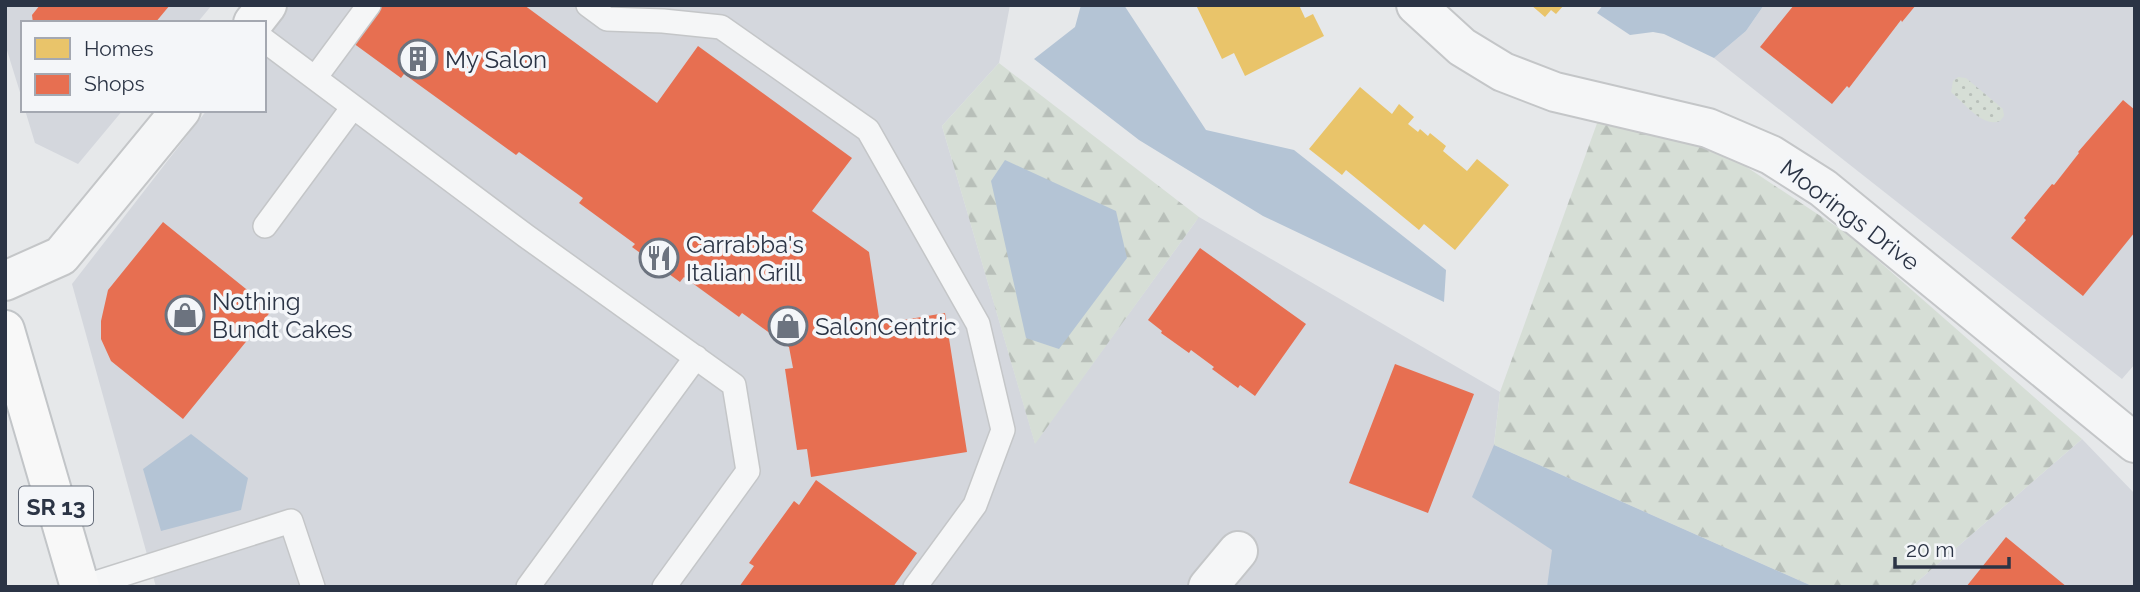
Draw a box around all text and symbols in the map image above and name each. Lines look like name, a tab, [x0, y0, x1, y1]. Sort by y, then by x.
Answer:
legend	[21, 21, 266, 112]
text: Homes	[84, 36, 154, 61]
building icon: My Salon	[397, 38, 439, 80]
place label: My Salon	[445, 45, 547, 74]
text: Shops	[84, 71, 145, 96]
street label: Moorings Drive	[1775, 153, 1925, 277]
place label: Carrabba's Italian Grill	[686, 230, 804, 287]
restaurant icon: Carrabba's Italian Grill	[638, 237, 680, 279]
place label: Nothing Bundt Cakes	[212, 287, 353, 344]
shop icon: Nothing Bundt Cakes	[164, 294, 206, 336]
shop icon: SalonCentric	[767, 305, 809, 347]
place label: SalonCentric	[815, 312, 957, 341]
road number: SR 13	[19, 486, 93, 526]
scale bar	[1895, 526, 2009, 570]
text: 20 m	[1906, 537, 1954, 562]

